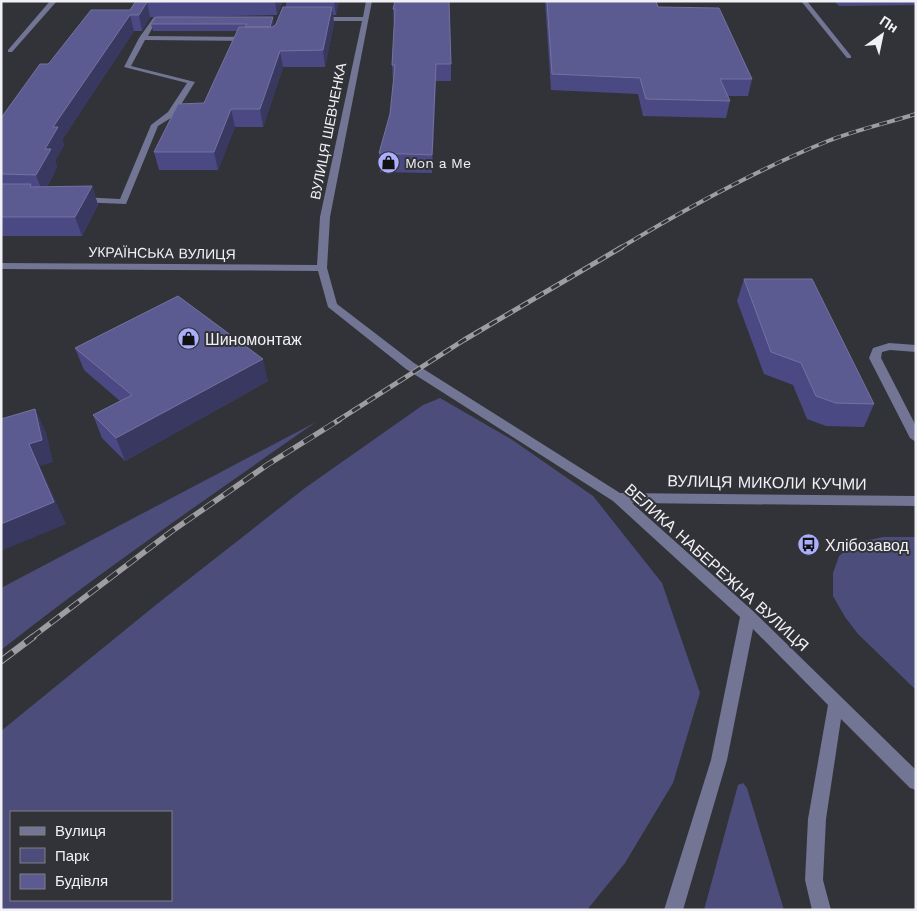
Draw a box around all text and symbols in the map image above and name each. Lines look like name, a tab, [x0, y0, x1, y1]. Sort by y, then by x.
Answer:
north arrow	[857, 10, 907, 60]
text: Пн	[877, 12, 901, 36]
street label: ВУЛИЦЯ ШЕВЧЕНКА	[307, 61, 349, 201]
shop icon: Mon a Me	[377, 151, 401, 175]
place label: Mon a Me	[405, 155, 471, 171]
street label: УКРАЇНСЬКА ВУЛИЦЯ	[88, 244, 236, 262]
shop icon: Шиномонтаж	[177, 327, 201, 351]
place label: Шиномонтаж	[205, 330, 302, 349]
street label: ВУЛИЦЯ МИКОЛИ КУЧМИ	[667, 471, 867, 494]
street label: ВЕЛИКА НАБЕРЕЖНА ВУЛИЦЯ	[621, 480, 813, 655]
bus stop icon: Хлібозавод	[797, 533, 821, 557]
place label: Хлібозавод	[825, 536, 910, 555]
legend	[10, 811, 172, 901]
text: Вулиця	[55, 822, 106, 840]
text: Парк	[55, 847, 89, 865]
text: Будівля	[55, 872, 108, 890]

